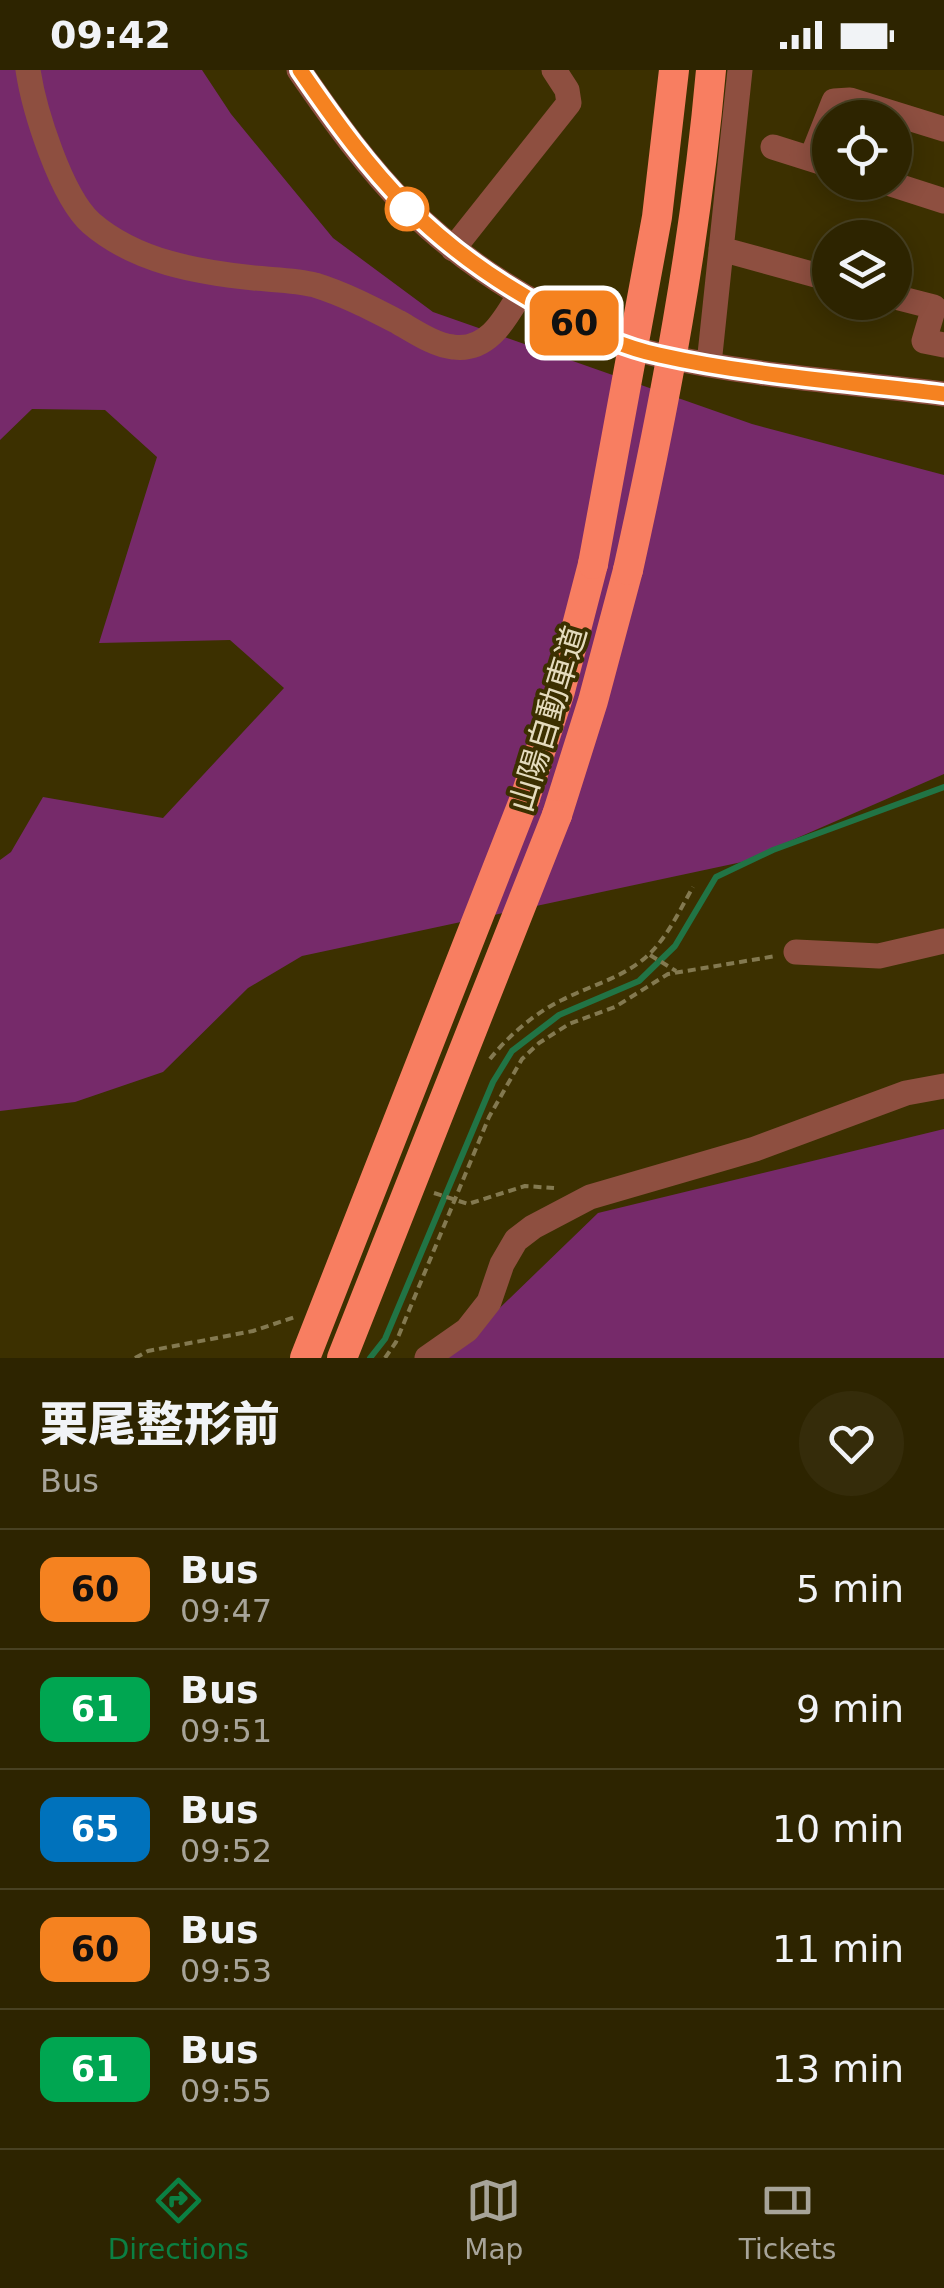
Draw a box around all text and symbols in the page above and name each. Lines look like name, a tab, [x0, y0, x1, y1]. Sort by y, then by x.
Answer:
text: 09:42	[50, 13, 171, 57]
map controls	[812, 100, 912, 320]
button: locate	[812, 100, 912, 200]
unlabelled marker	[386, 188, 428, 230]
button: layers	[812, 220, 912, 320]
line badge: 60	[529, 290, 619, 356]
text: 60	[550, 303, 598, 343]
street label: 山陽自動車道	[502, 622, 594, 816]
button: heart	[799, 1391, 904, 1496]
text: 栗尾整形前	[40, 1396, 280, 1452]
text: Bus	[40, 1462, 99, 1500]
text: Bus	[180, 1548, 259, 1592]
text: 5 min	[796, 1567, 904, 1611]
text: 60	[71, 1569, 119, 1609]
text: 09:47	[180, 1592, 272, 1630]
text: Bus	[180, 1668, 259, 1712]
text: 9 min	[796, 1687, 904, 1731]
text: 61	[71, 1689, 119, 1729]
text: 09:51	[180, 1712, 272, 1750]
text: Bus	[180, 1788, 259, 1832]
text: 10 min	[772, 1807, 904, 1851]
text: 65	[71, 1809, 119, 1849]
text: 09:52	[180, 1832, 272, 1870]
text: Bus	[180, 1908, 259, 1952]
text: 11 min	[772, 1927, 904, 1971]
text: 60	[71, 1929, 119, 1969]
text: 09:53	[180, 1952, 272, 1990]
text: Bus	[180, 2028, 259, 2072]
text: 13 min	[772, 2047, 904, 2091]
text: 61	[71, 2049, 119, 2089]
text: 09:55	[180, 2072, 272, 2110]
tab: Directions	[108, 2173, 249, 2266]
tab: Map	[464, 2173, 523, 2266]
tab: Tickets	[739, 2173, 836, 2266]

